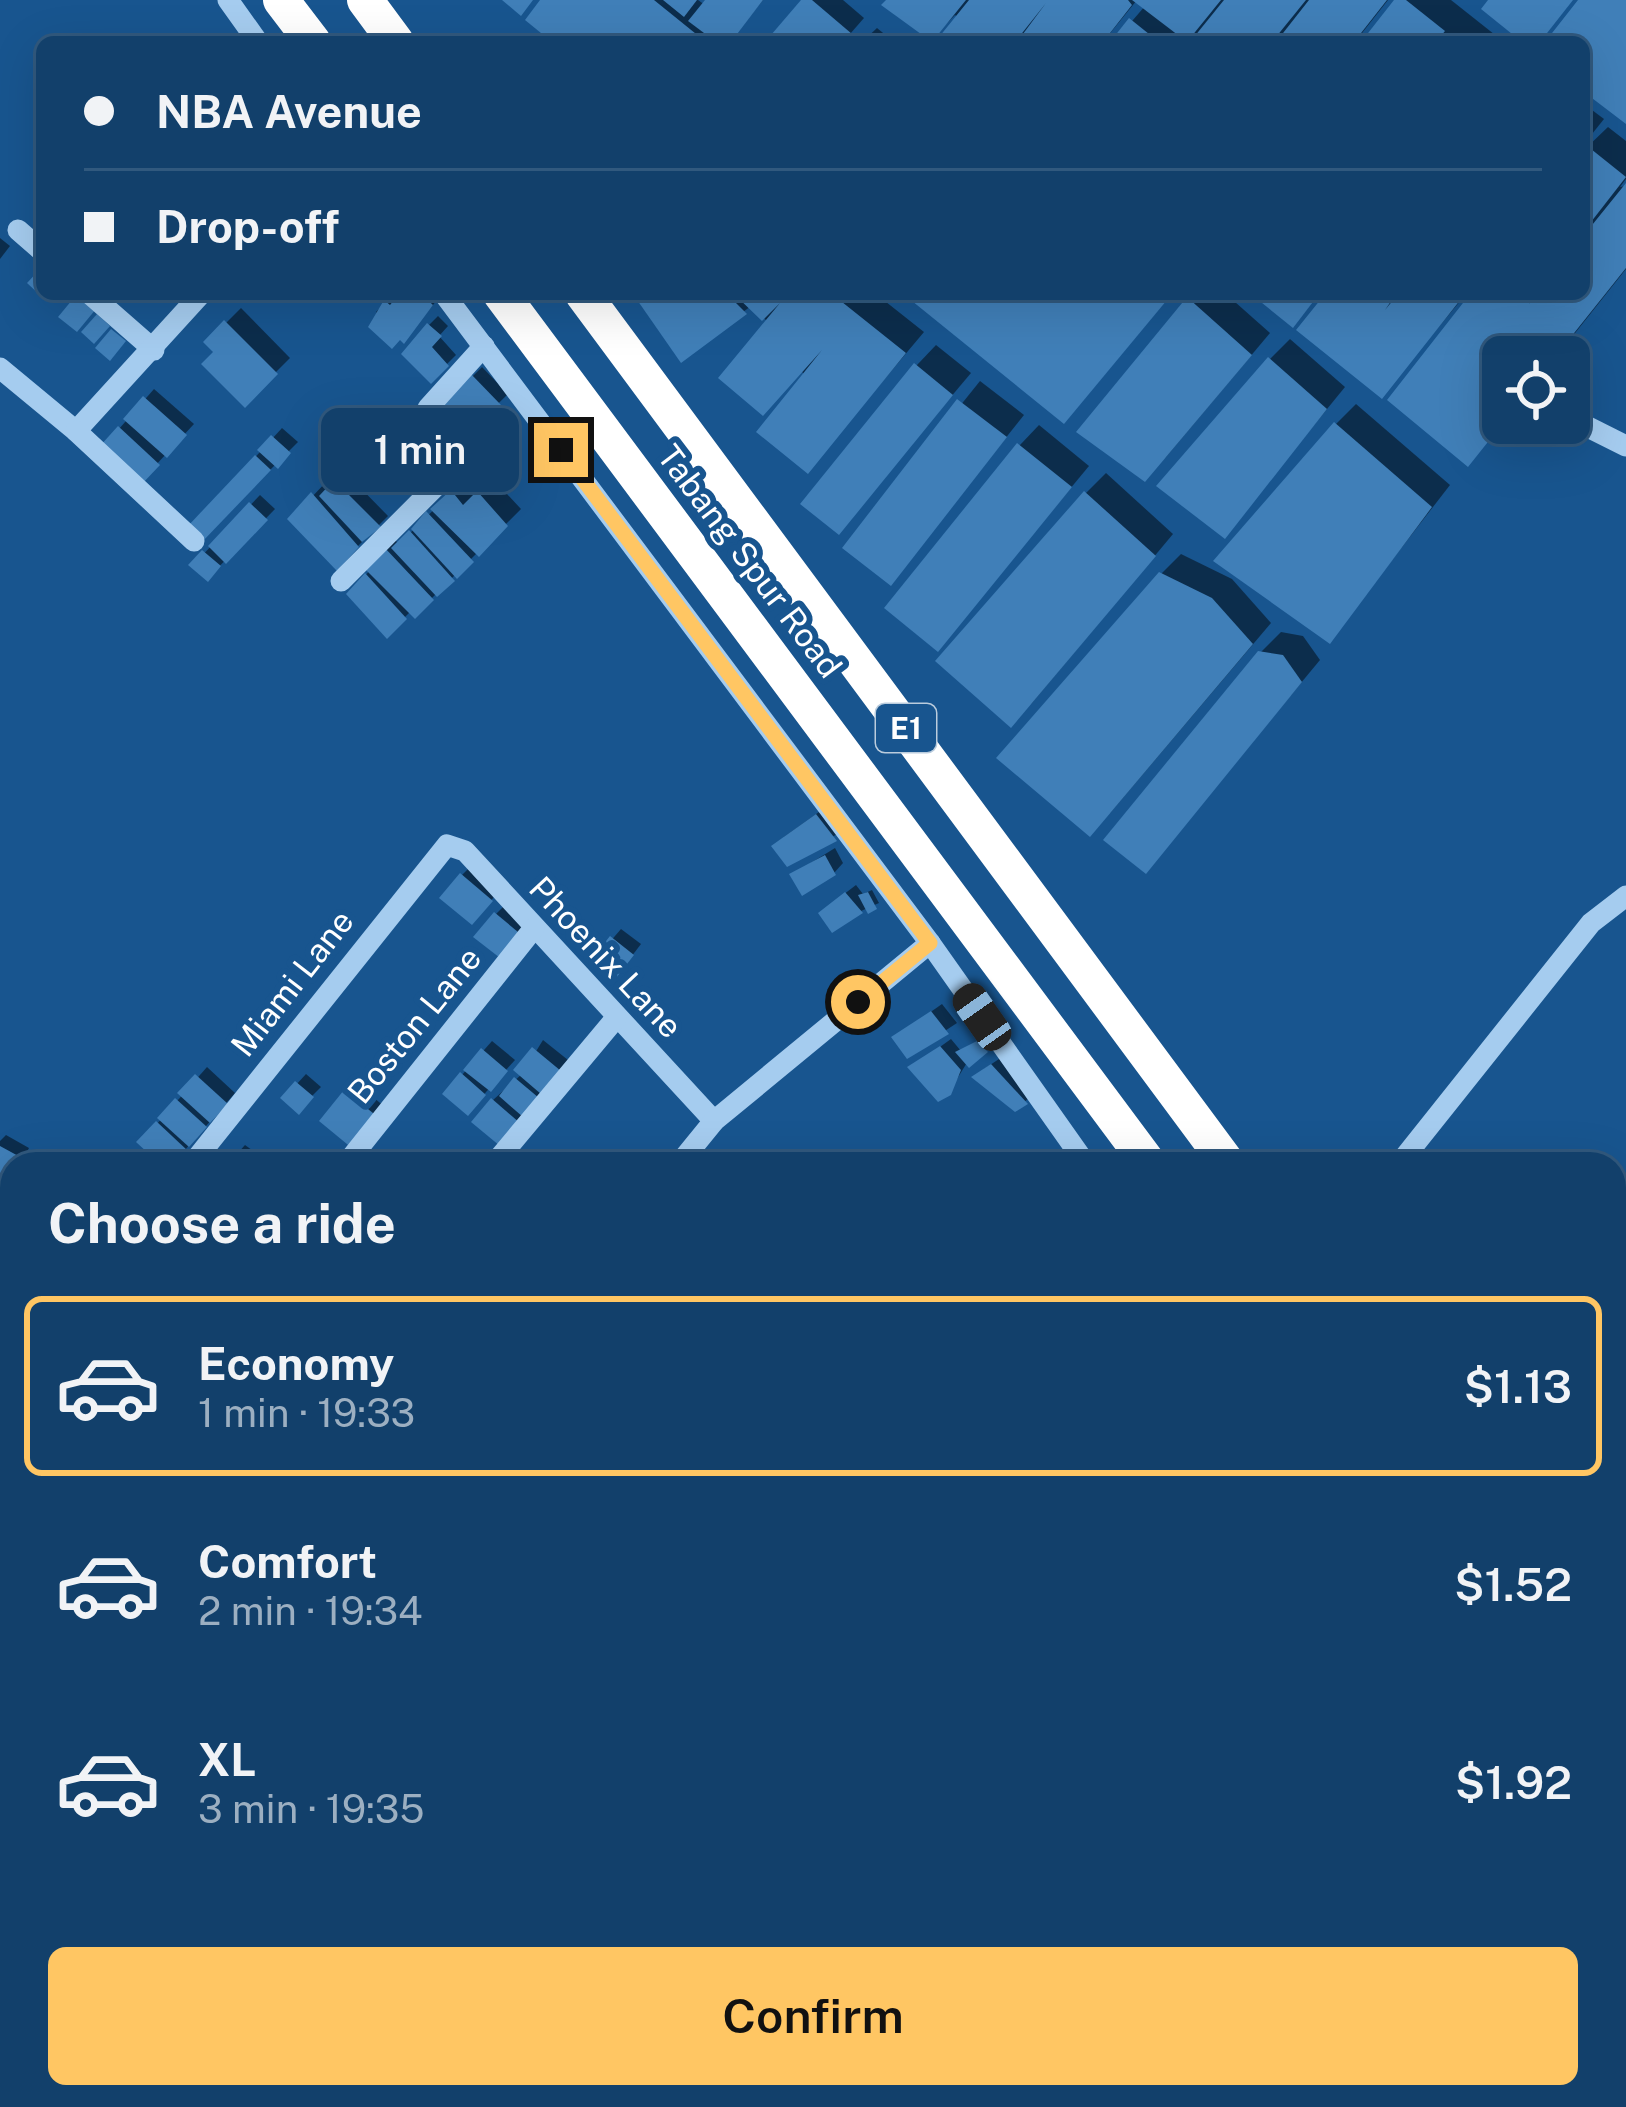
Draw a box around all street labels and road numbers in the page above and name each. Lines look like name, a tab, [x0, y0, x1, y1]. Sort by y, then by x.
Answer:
street label: Tabang Spur Road	[650, 437, 850, 685]
road number: E1	[876, 704, 936, 752]
street label: Phoenix Lane	[522, 869, 690, 1045]
street label: Miami Lane	[223, 902, 361, 1064]
street label: Boston Lane	[340, 939, 488, 1111]

